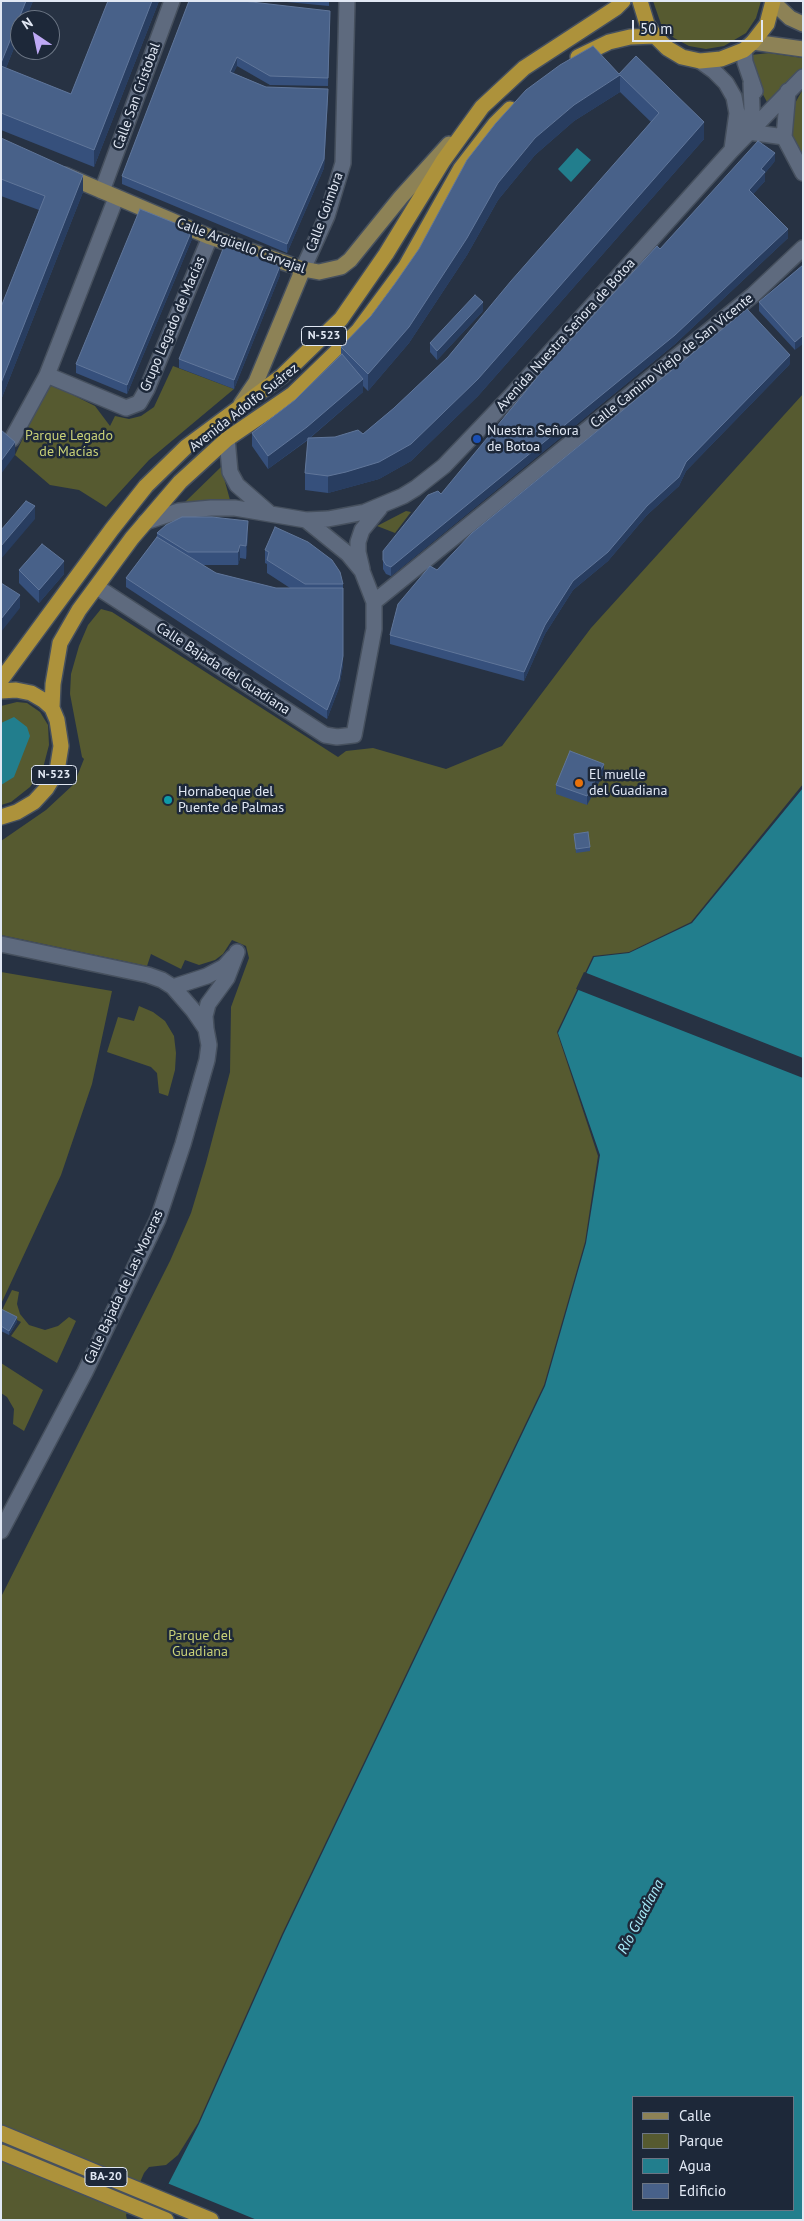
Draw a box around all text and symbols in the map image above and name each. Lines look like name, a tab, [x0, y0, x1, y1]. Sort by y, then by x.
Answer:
north arrow	[10, 10, 60, 60]
scale bar	[634, 10, 765, 42]
text: N	[18, 13, 36, 33]
text: 50 m	[640, 19, 673, 38]
street label: Calle San Cristobal	[110, 40, 164, 152]
street label: Calle Coimbra	[303, 170, 347, 254]
street label: Calle Argüello Carvajal	[174, 215, 308, 277]
street label: Grupo Legado de Macías	[137, 254, 209, 394]
street label: Avenida Nuestra Señora de Botoa	[493, 255, 639, 415]
street label: Calle Camino Viejo de San Vicente	[587, 290, 757, 432]
road number: N-523	[302, 326, 346, 346]
street label: Avenida Adolfo Suárez	[186, 360, 302, 456]
place label: Nuestra Señora de Botoa	[487, 423, 579, 456]
park label: Parque Legado de Macías	[25, 428, 113, 461]
marker: Nuestra Señora de Botoa	[471, 433, 483, 445]
street label: Calle Bajada del Guadiana	[153, 619, 293, 719]
road number: N-523	[32, 766, 76, 784]
place label: El muelle del Guadiana	[589, 767, 667, 800]
marker: El muelle del Guadiana	[573, 777, 585, 789]
place label: Hornabeque del Puente de Palmas	[178, 784, 284, 816]
marker: Hornabeque del Puente de Palmas	[162, 794, 174, 806]
street label: Calle Bajada de Las Moreras	[81, 1207, 167, 1367]
park label: Parque del Guadiana	[168, 1628, 232, 1660]
water label: Río Guadiana	[614, 1877, 668, 1957]
legend	[632, 2096, 794, 2211]
text: Calle	[679, 2106, 711, 2125]
text: Parque	[679, 2131, 723, 2150]
text: Agua	[679, 2156, 711, 2175]
road number: BA-20	[85, 2168, 127, 2186]
text: Edificio	[679, 2181, 726, 2200]

